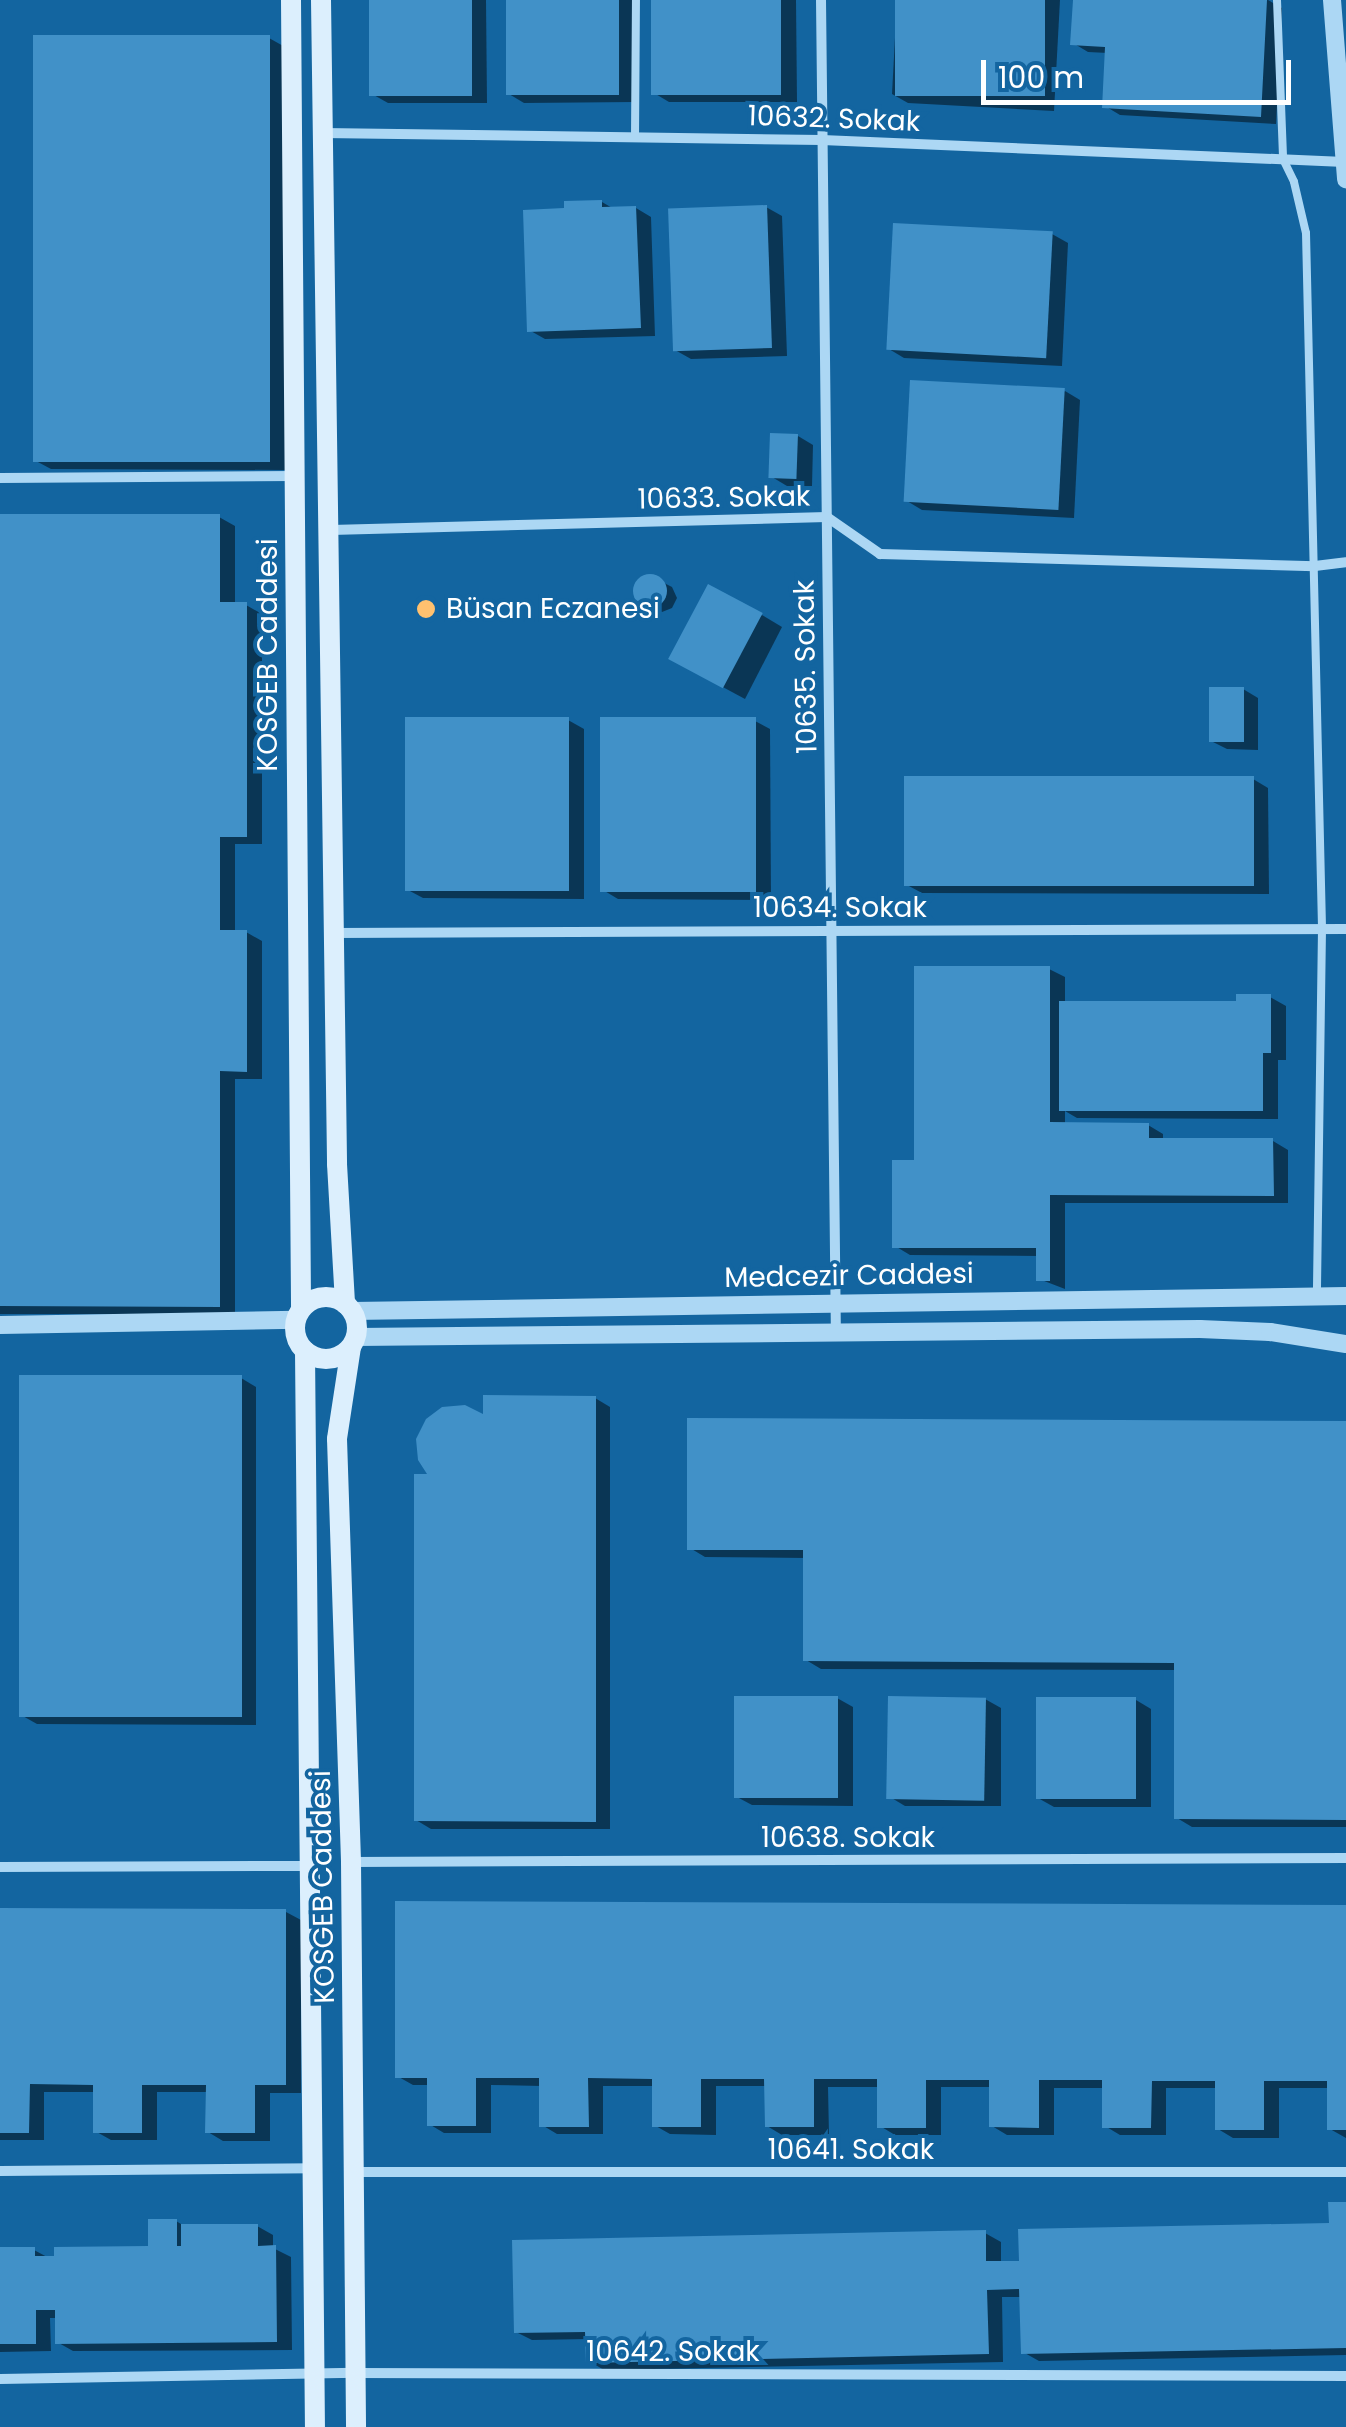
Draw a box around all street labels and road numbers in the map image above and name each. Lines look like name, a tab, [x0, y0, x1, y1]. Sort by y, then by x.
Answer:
street label: 10632. Sokak	[747, 99, 921, 139]
street label: 10633. Sokak	[637, 480, 811, 516]
street label: KOSGEB Caddesi	[251, 538, 285, 772]
street label: 10635. Sokak	[788, 580, 824, 754]
street label: 10634. Sokak	[753, 891, 927, 925]
street label: Medcezir Caddesi	[724, 1257, 974, 1295]
street label: KOSGEB Caddesi	[304, 1770, 342, 2004]
street label: 10638. Sokak	[761, 1821, 935, 1855]
street label: 10641. Sokak	[768, 2133, 934, 2167]
street label: 10642. Sokak	[586, 2335, 760, 2369]

